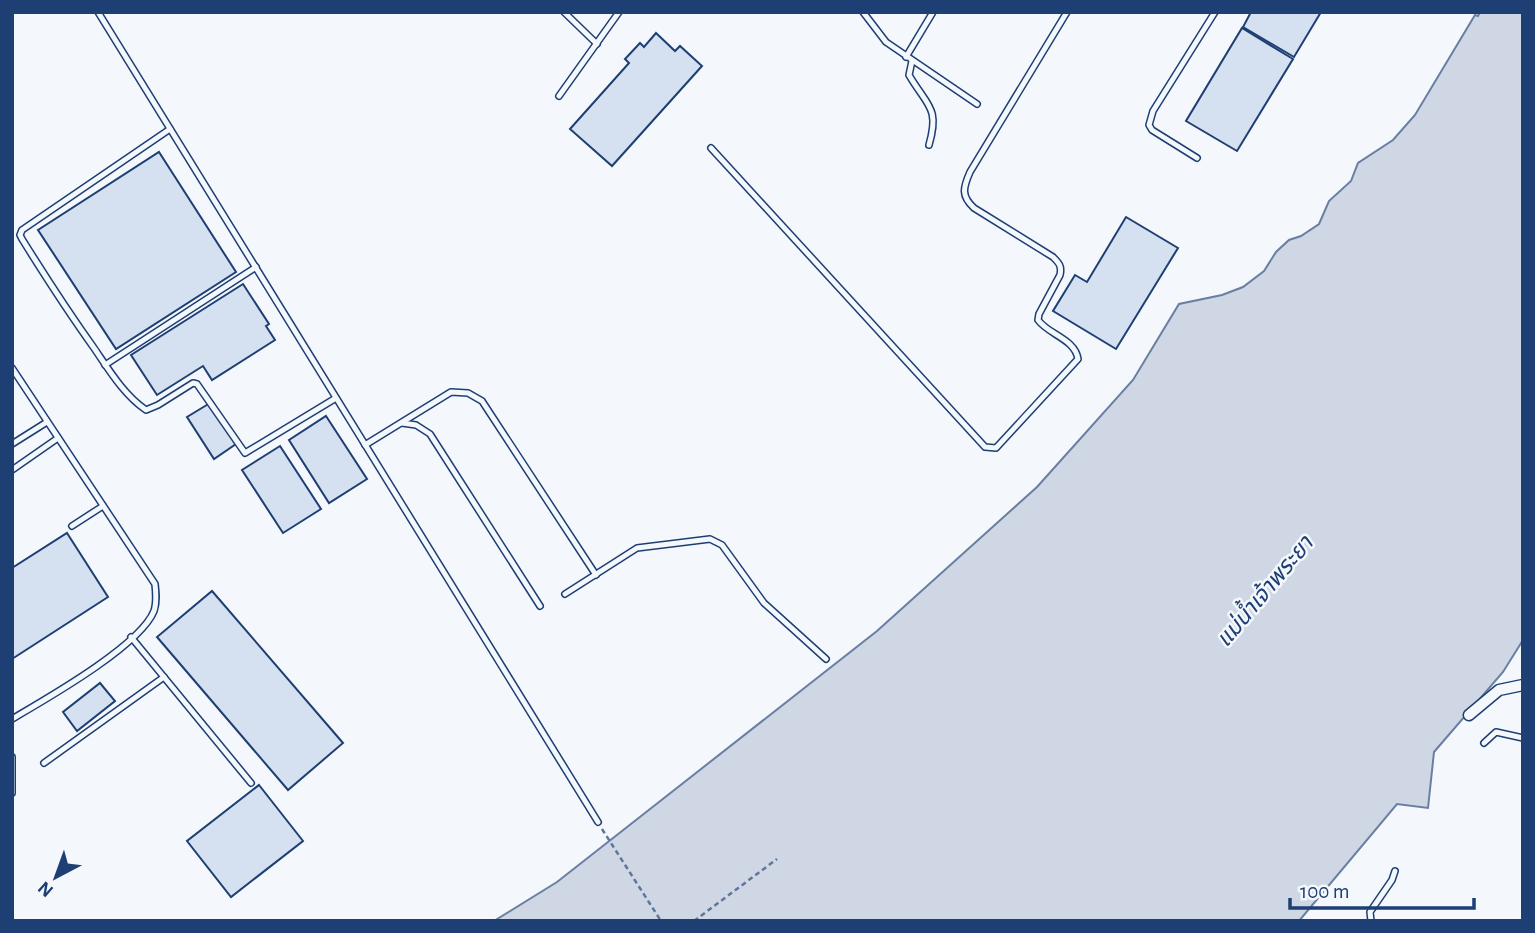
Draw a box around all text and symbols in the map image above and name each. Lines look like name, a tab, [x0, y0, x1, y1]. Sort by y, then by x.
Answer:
water label: แม่น้ำเจ้าพระยา	[1208, 527, 1319, 652]
north arrow	[21, 842, 91, 912]
scale bar	[1290, 866, 1474, 910]
text: N	[35, 877, 57, 900]
text: 100 m	[1300, 881, 1350, 902]

